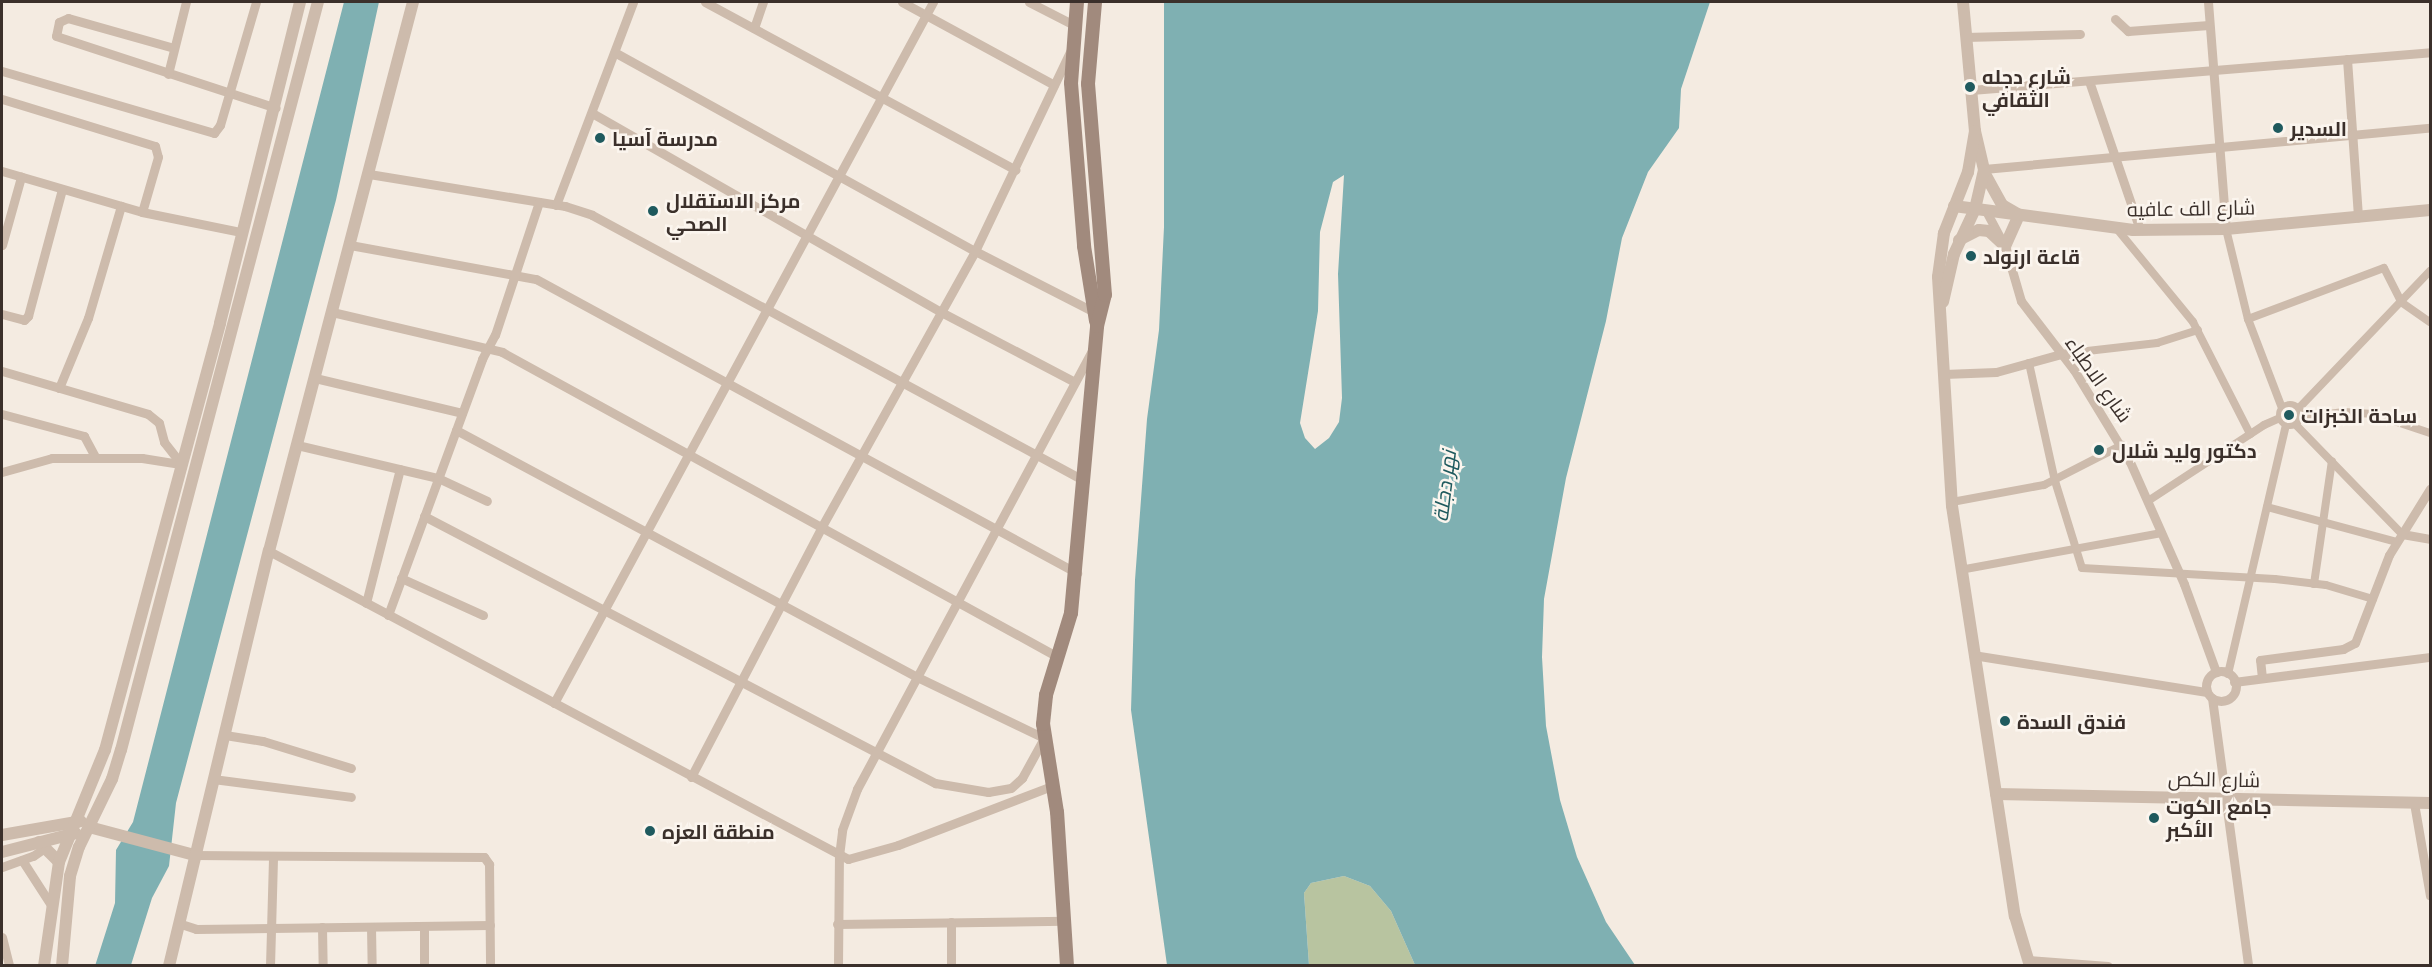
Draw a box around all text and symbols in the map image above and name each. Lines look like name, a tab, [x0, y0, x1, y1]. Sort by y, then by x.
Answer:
place label: شارع دجله الثقافي	[1982, 64, 2071, 111]
marker: شارع دجله الثقافي	[1963, 80, 1977, 94]
place label: السدير	[2290, 116, 2347, 140]
marker: السدير	[2271, 121, 2285, 135]
place label: مدرسة آسيا	[612, 126, 718, 150]
marker: مدرسة آسيا	[593, 131, 607, 145]
place label: مركز الاستقلال الصحي	[666, 188, 800, 235]
street label: شارع الف عافيه	[2127, 195, 2255, 221]
marker: مركز الاستقلال الصحي	[644, 202, 662, 220]
place label: قاعة ارنولد	[1983, 244, 2080, 268]
marker: قاعة ارنولد	[1964, 249, 1978, 263]
street label: شارع الاطباء	[2061, 331, 2137, 427]
place label: ساحة الخبزات	[2301, 403, 2417, 427]
marker: ساحة الخبزات	[2282, 408, 2296, 422]
place label: دكتور وليد شلال	[2112, 438, 2257, 462]
marker: دكتور وليد شلال	[2090, 441, 2108, 459]
water label: نهر دجلة	[1427, 449, 1461, 523]
place label: فندق السدة	[2017, 709, 2126, 733]
marker: فندق السدة	[1998, 714, 2012, 728]
street label: شارع الكص	[2168, 766, 2260, 792]
place label: جامع الكوت الأكبر	[2166, 795, 2272, 842]
marker: جامع الكوت الأكبر	[2147, 811, 2161, 825]
place label: منطقة العزه	[662, 819, 775, 843]
marker: منطقة العزه	[643, 824, 657, 838]

